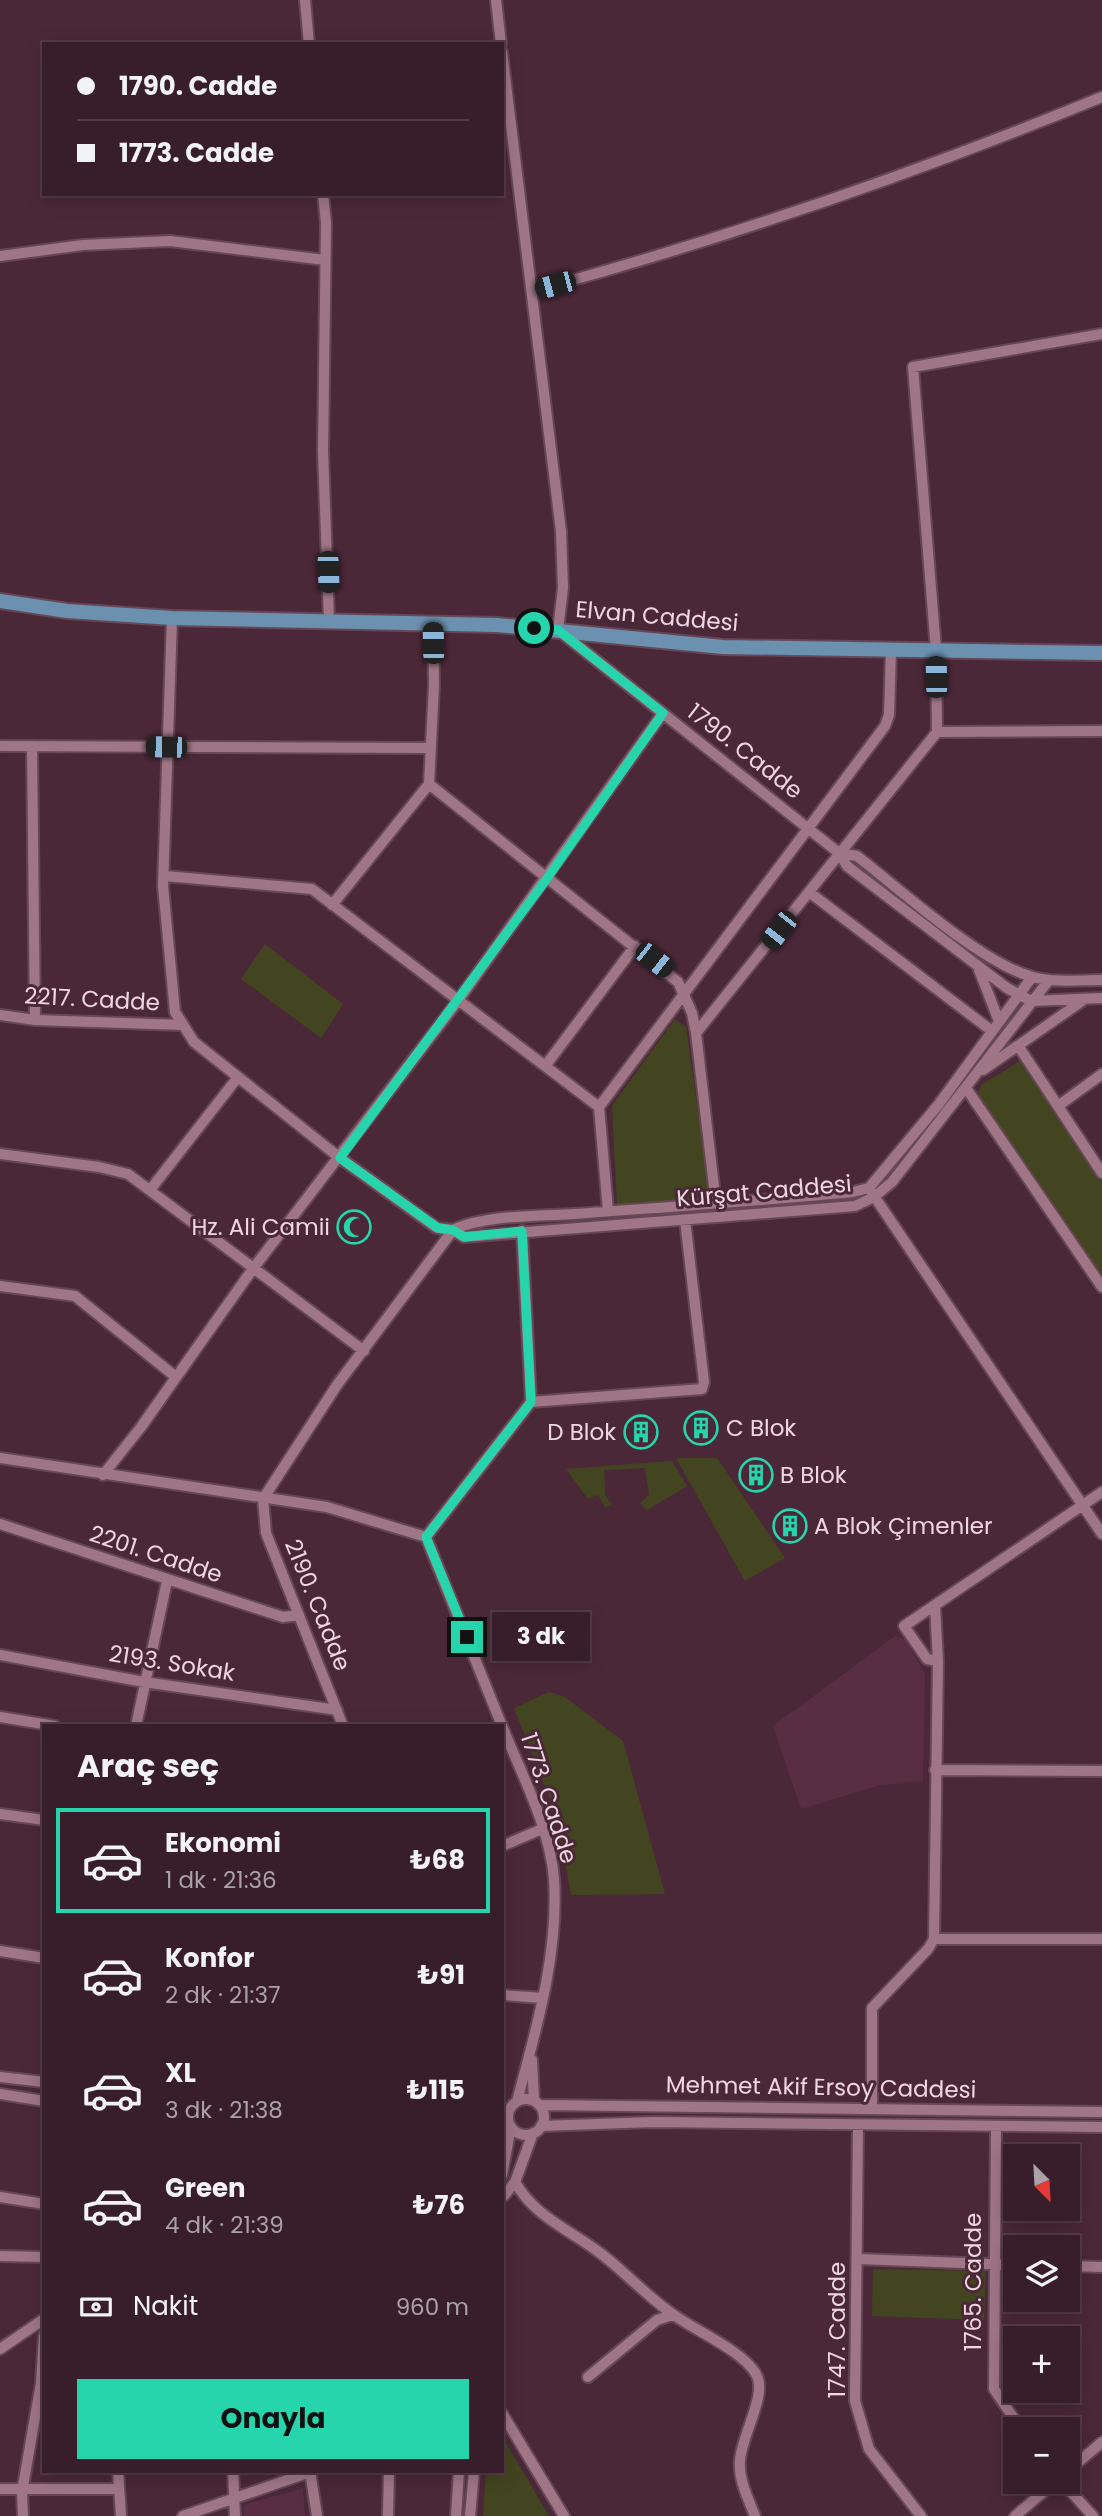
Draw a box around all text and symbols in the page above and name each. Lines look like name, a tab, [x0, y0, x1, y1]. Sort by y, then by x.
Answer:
text: 1790. Cadde	[119, 68, 277, 104]
text: 1773. Cadde	[119, 135, 274, 171]
car	[532, 269, 579, 301]
car	[317, 551, 340, 593]
street label: Elvan Caddesi	[574, 593, 740, 639]
route start	[518, 612, 550, 644]
car	[423, 622, 444, 664]
car	[926, 656, 947, 698]
street label: 1790. Cadde	[681, 696, 809, 806]
car	[145, 736, 188, 758]
car	[758, 907, 801, 953]
car	[631, 939, 678, 981]
street label: 2217. Cadde	[23, 979, 161, 1019]
street label: Kürşat Caddesi	[675, 1167, 853, 1215]
mosque icon: Hz. Ali Camii	[335, 1208, 373, 1246]
place label: Hz. Ali Camii	[191, 1211, 330, 1243]
building icon: C Blok	[682, 1409, 720, 1447]
place label: C Blok	[726, 1412, 796, 1444]
building icon: D Blok	[622, 1413, 660, 1451]
place label: D Blok	[547, 1416, 616, 1448]
building icon: B Blok	[737, 1456, 775, 1494]
place label: B Blok	[780, 1459, 847, 1491]
building icon: A Blok Çimenler	[771, 1507, 809, 1545]
place label: A Blok Çimenler	[814, 1510, 993, 1542]
street label: 2201. Cadde	[85, 1517, 227, 1591]
street label: 2190. Cadde	[277, 1534, 359, 1676]
callout: 3 dk	[491, 1612, 590, 1662]
text: 3 dk	[517, 1620, 565, 1652]
route end	[451, 1621, 483, 1653]
street label: 2193. Sokak	[107, 1637, 237, 1689]
street label: 1773. Cadde	[513, 1729, 585, 1867]
text: Araç seç	[77, 1743, 219, 1788]
text: Ekonomi	[165, 1825, 281, 1861]
icon: car	[81, 1829, 144, 1892]
text: ₺68	[410, 1842, 465, 1878]
text: 1 dk · 21:36	[165, 1864, 277, 1896]
text: Konfor	[165, 1940, 254, 1976]
icon: car	[81, 1944, 144, 2007]
text: ₺91	[418, 1957, 465, 1993]
text: 2 dk · 21:37	[165, 1979, 281, 2011]
text: XL	[165, 2055, 196, 2091]
icon: car	[81, 2059, 144, 2122]
street label: Mehmet Akif Ersoy Caddesi	[666, 2068, 976, 2106]
text: ₺115	[407, 2072, 465, 2108]
text: 3 dk · 21:38	[165, 2094, 283, 2126]
north arrow	[1003, 2144, 1080, 2221]
map controls	[1003, 2144, 1080, 2494]
text: Green	[165, 2170, 246, 2206]
icon: car	[81, 2174, 144, 2237]
text: ₺76	[413, 2187, 465, 2223]
text: 4 dk · 21:39	[165, 2209, 284, 2241]
street label: 1765. Cadde	[957, 2213, 989, 2351]
button: layers	[1003, 2235, 1080, 2312]
street label: 1747. Cadde	[821, 2262, 853, 2398]
icon: cash	[77, 2288, 115, 2326]
text: Nakit	[133, 2288, 198, 2324]
text: 960 m	[396, 2291, 469, 2323]
button: +	[1003, 2326, 1080, 2403]
button: Onayla	[77, 2379, 469, 2459]
button: −	[1003, 2417, 1080, 2494]

